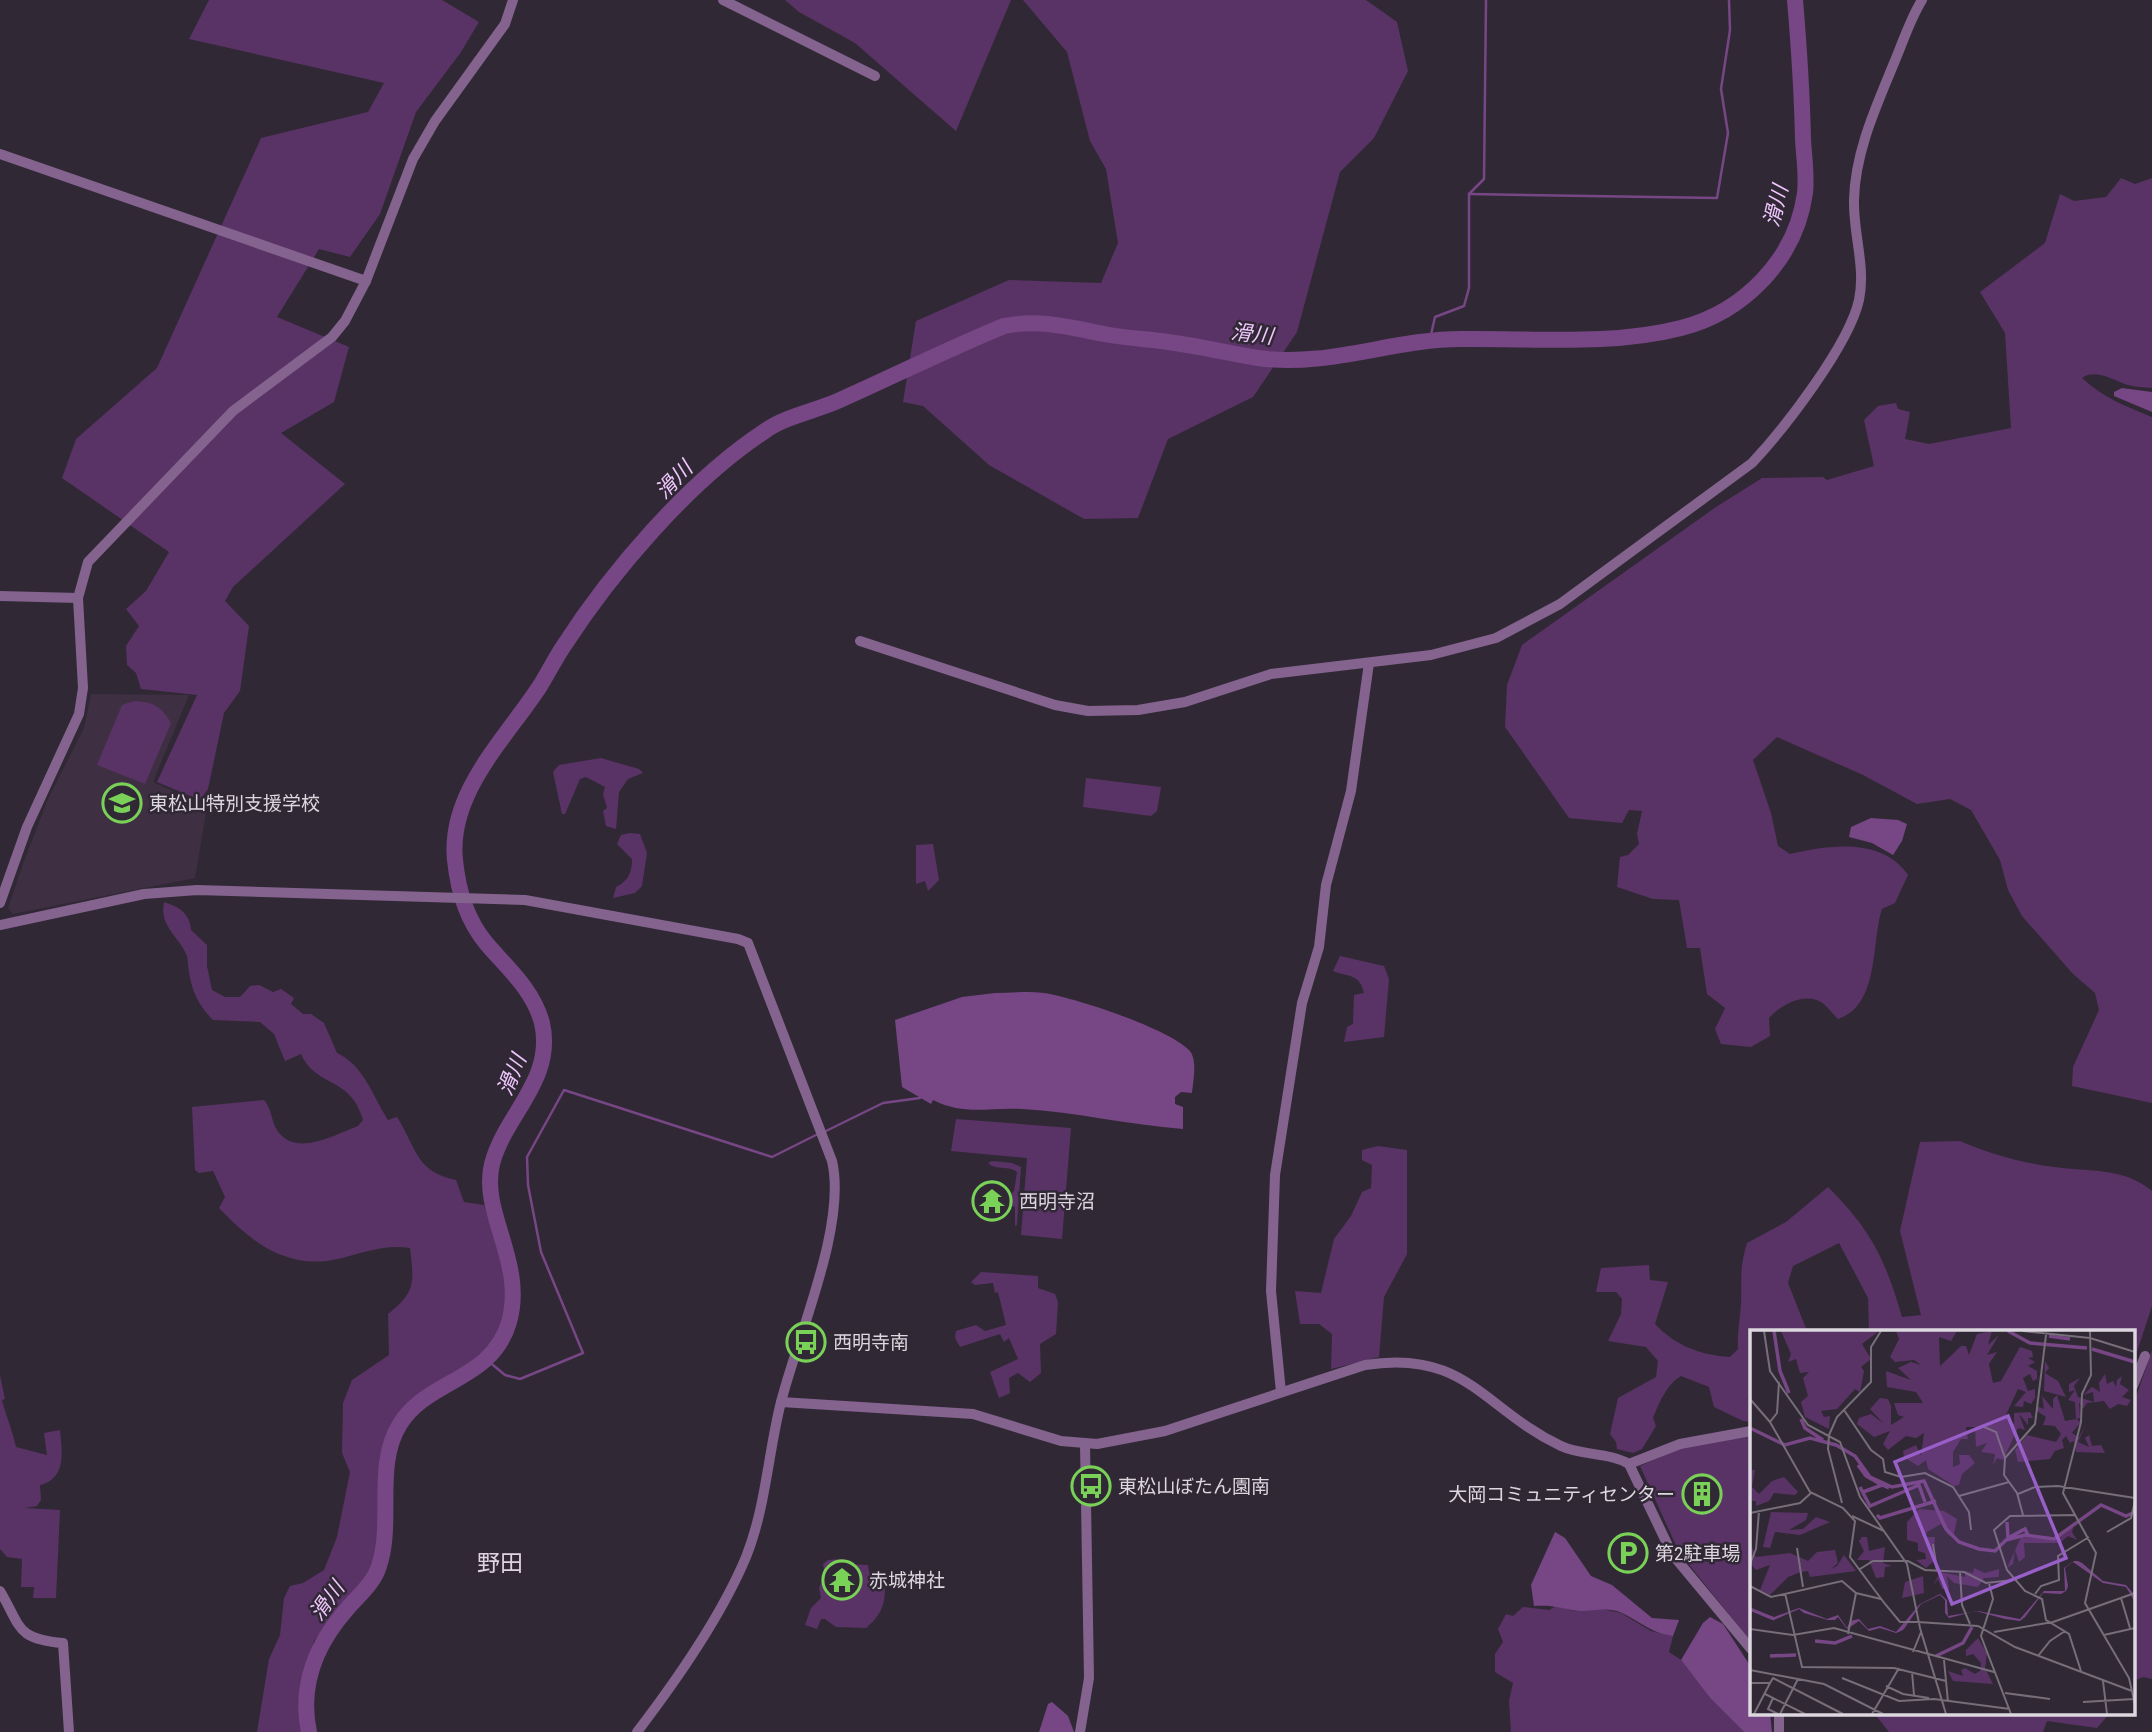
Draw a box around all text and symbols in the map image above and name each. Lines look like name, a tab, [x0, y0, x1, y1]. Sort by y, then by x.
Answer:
water label: 滑川	[1759, 181, 1793, 229]
water label: 滑川	[1230, 320, 1276, 349]
water label: 滑川	[651, 455, 699, 503]
school or university icon: 東松山特別支援学校	[101, 782, 143, 824]
place label: 東松山特別支援学校	[149, 792, 320, 815]
water label: 滑川	[493, 1049, 532, 1099]
temple icon: 西明寺沼	[971, 1180, 1013, 1222]
place label: 西明寺沼	[1019, 1190, 1095, 1213]
bus stop icon: 西明寺南	[785, 1321, 827, 1363]
inset map	[1750, 1330, 2134, 1714]
place label: 西明寺南	[833, 1331, 909, 1354]
bus stop icon: 東松山ぼたん園南	[1070, 1465, 1112, 1507]
building icon: 大岡コミュニティセンター	[1681, 1473, 1723, 1515]
place label: 東松山ぼたん園南	[1118, 1475, 1270, 1498]
place label: 大岡コミュニティセンター	[1448, 1483, 1675, 1506]
parking icon: 第2駐車場	[1607, 1532, 1649, 1574]
place label: 第2駐車場	[1655, 1542, 1740, 1565]
district label: 野田	[477, 1550, 523, 1577]
temple icon: 赤城神社	[821, 1559, 863, 1601]
place label: 赤城神社	[869, 1569, 945, 1592]
water label: 滑川	[305, 1575, 350, 1625]

